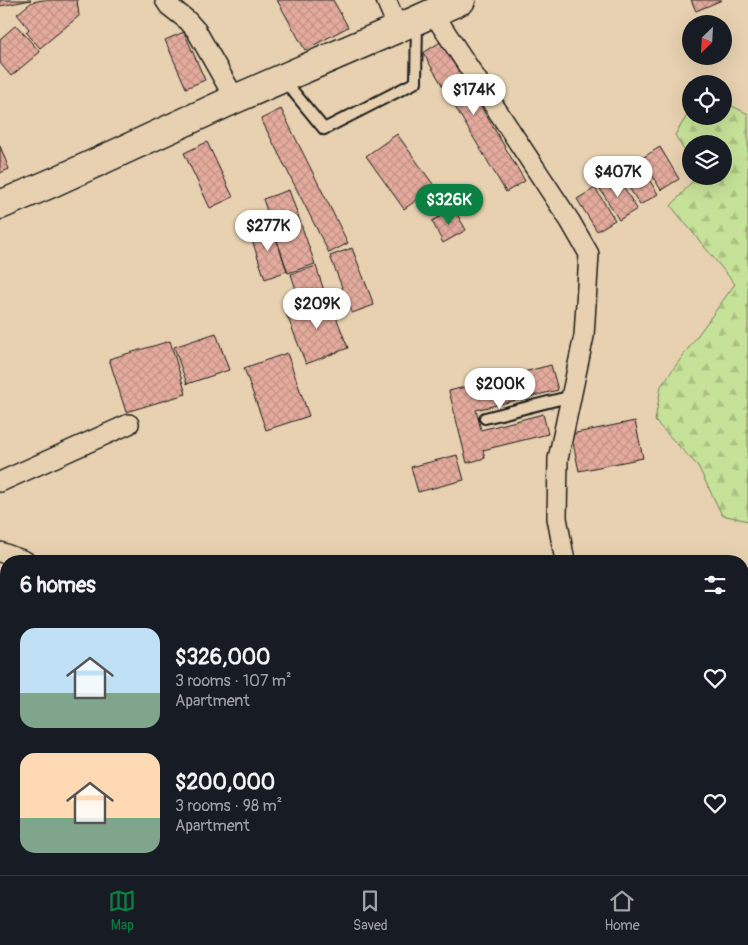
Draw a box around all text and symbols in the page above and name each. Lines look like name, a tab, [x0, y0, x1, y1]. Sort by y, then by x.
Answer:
north arrow	[682, 15, 732, 65]
map controls	[682, 15, 732, 185]
pin: $174K	[439, 74, 509, 116]
button: locate	[682, 75, 732, 125]
text: $174K	[453, 80, 495, 100]
button: layers	[682, 135, 732, 185]
pin: $407K	[583, 156, 653, 198]
text: $407K	[595, 162, 642, 182]
pin: $326K	[414, 184, 484, 226]
text: $326K	[426, 190, 472, 210]
pin: $277K	[233, 210, 303, 252]
text: $277K	[246, 216, 290, 236]
pin: $209K	[282, 288, 352, 330]
text: $209K	[294, 294, 340, 314]
pin: $200K	[465, 368, 535, 410]
text: $200K	[475, 374, 525, 394]
icon: filters	[701, 571, 729, 599]
text: 6 homes	[20, 572, 96, 599]
text: $326,000	[175, 644, 270, 671]
icon: home	[60, 648, 120, 708]
icon: heart	[701, 664, 729, 692]
text: 3 rooms · 107 m²	[175, 671, 292, 691]
text: Apartment	[175, 691, 250, 711]
text: $200,000	[175, 769, 275, 796]
icon: home	[60, 773, 120, 833]
icon: heart	[701, 789, 729, 817]
text: 3 rooms · 98 m²	[175, 796, 282, 816]
text: Apartment	[175, 816, 250, 836]
tab: Map	[108, 887, 136, 934]
tab: Saved	[353, 887, 388, 934]
tab: Home	[604, 887, 640, 934]

